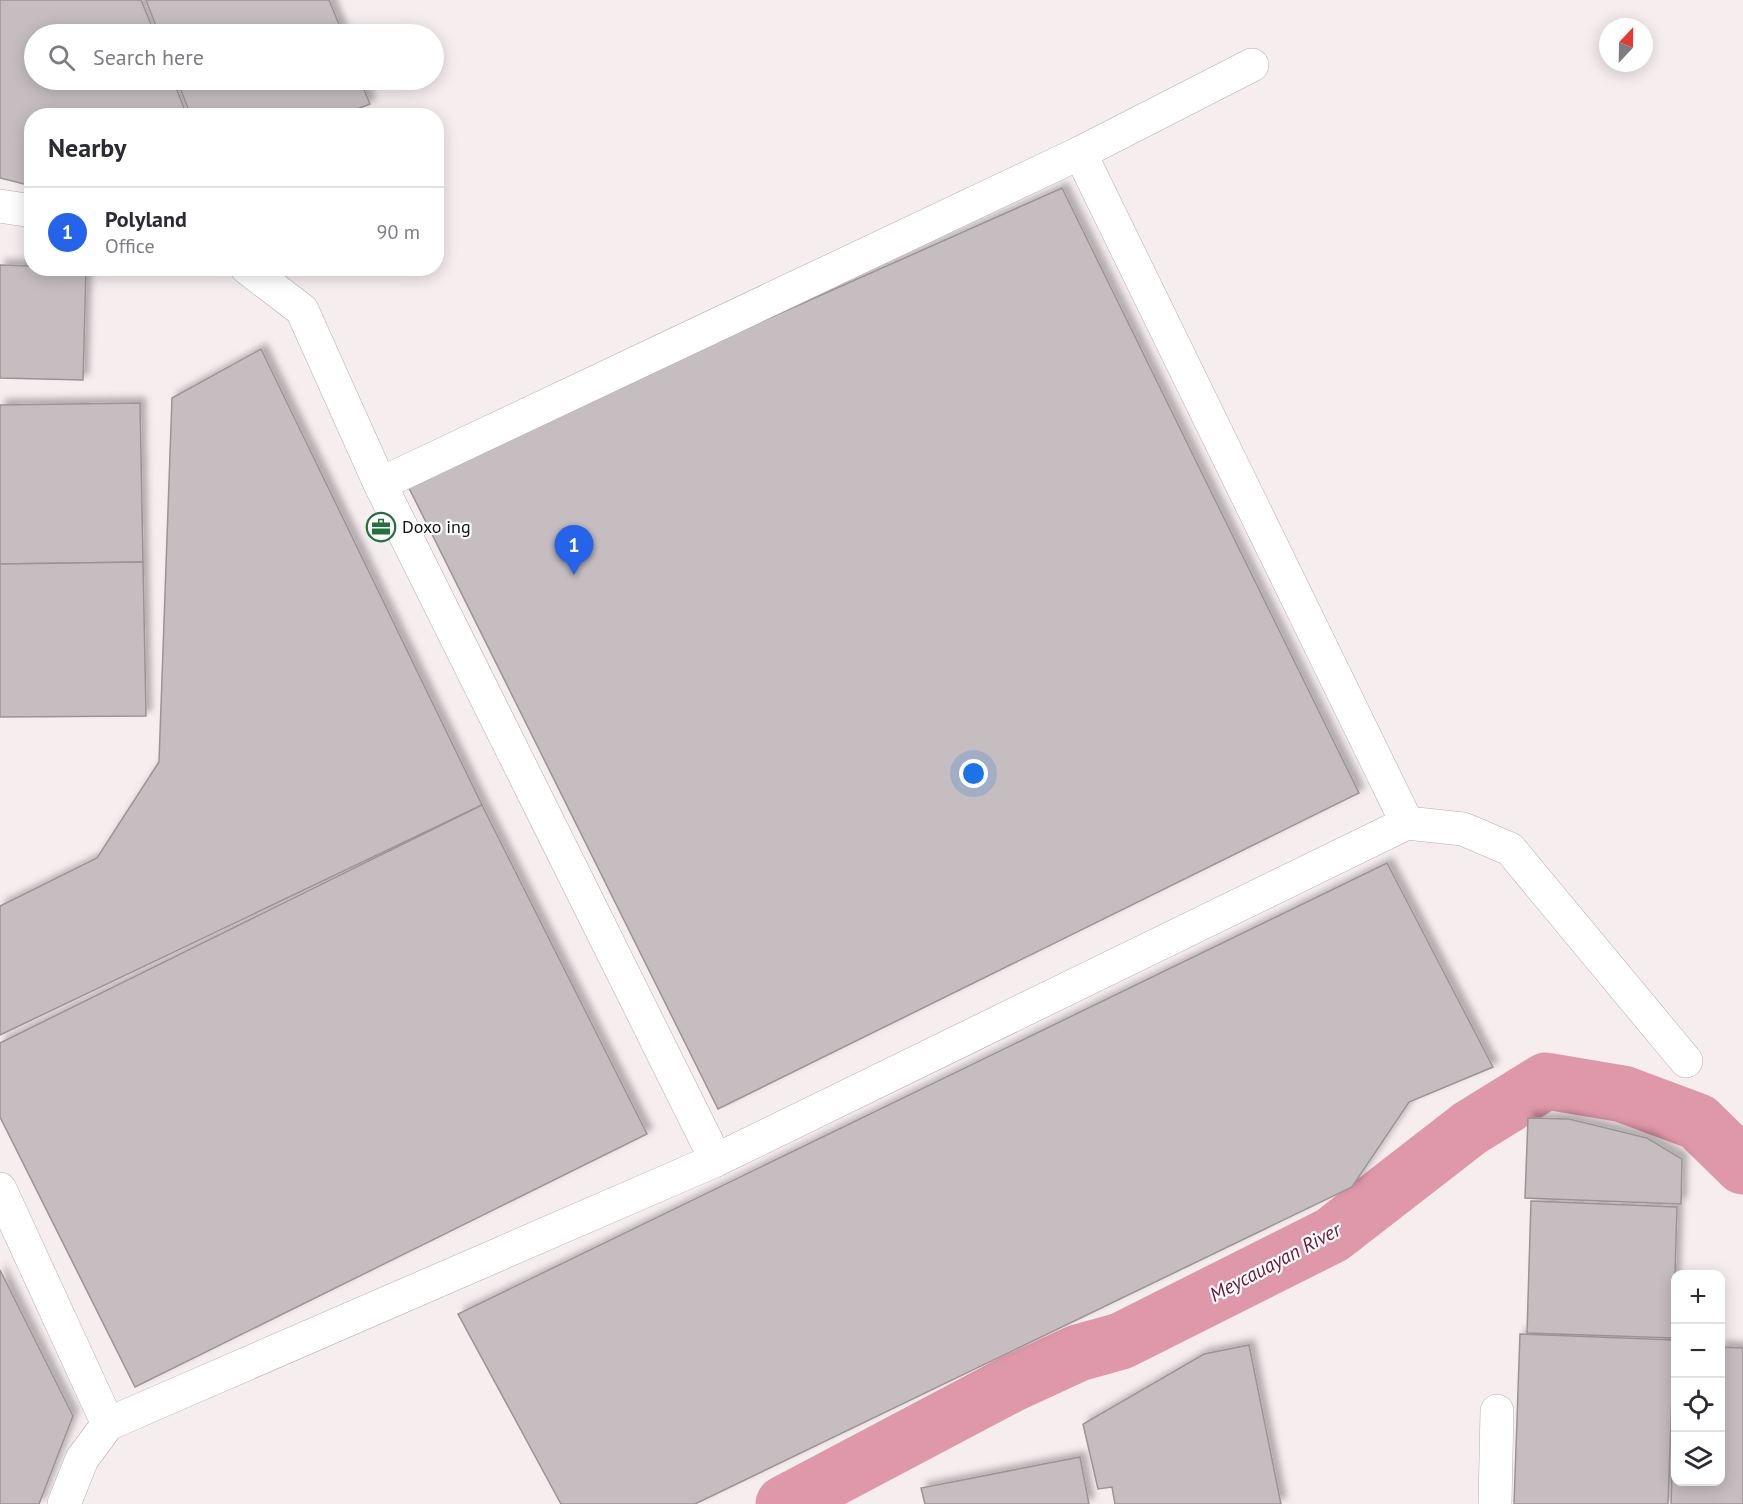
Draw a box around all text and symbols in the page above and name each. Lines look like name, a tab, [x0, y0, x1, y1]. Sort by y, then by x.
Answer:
north arrow	[1599, 18, 1653, 72]
search box	[24, 24, 444, 90]
icon: search	[45, 41, 78, 74]
text: Search here	[93, 43, 204, 71]
text: Nearby	[48, 131, 126, 164]
text: Polyland	[105, 205, 187, 233]
text: 1	[62, 219, 73, 245]
text: 90 m	[377, 219, 420, 245]
text: Office	[105, 233, 155, 259]
office icon: Doxo ing	[365, 511, 397, 543]
place label: Doxo ing	[402, 515, 471, 538]
pin: 1	[554, 526, 594, 575]
your location	[959, 759, 988, 788]
water label: Meycauayan River	[1205, 1216, 1346, 1307]
map controls	[1671, 1270, 1725, 1486]
button: +	[1671, 1270, 1725, 1324]
button: −	[1671, 1324, 1725, 1378]
button: locate	[1671, 1378, 1725, 1432]
button: layers	[1671, 1432, 1725, 1486]

